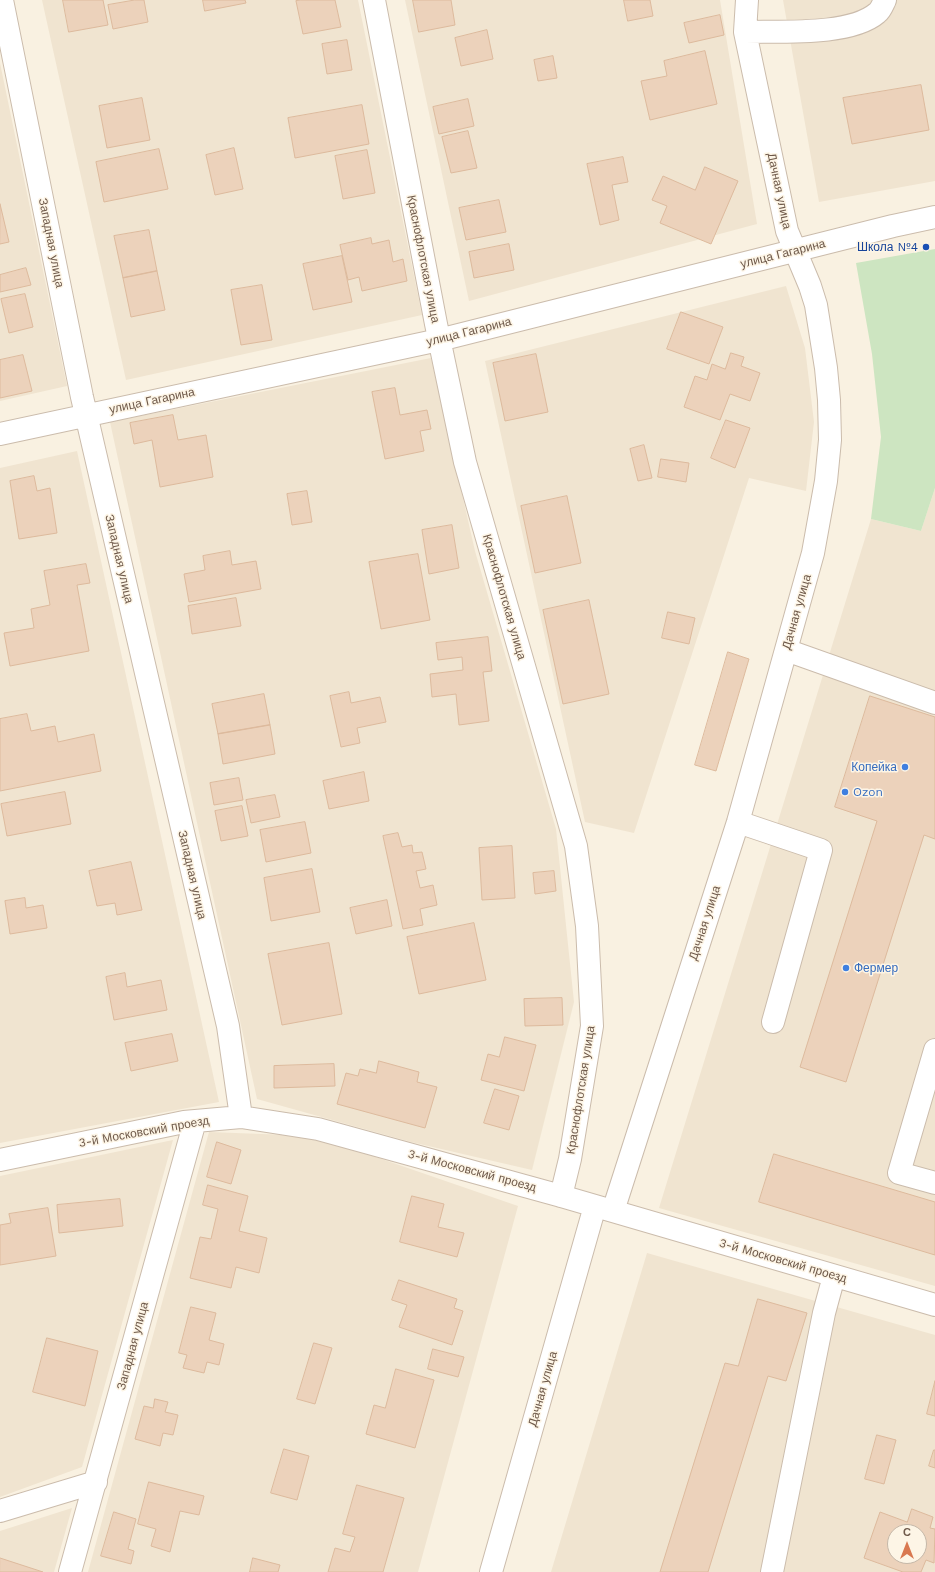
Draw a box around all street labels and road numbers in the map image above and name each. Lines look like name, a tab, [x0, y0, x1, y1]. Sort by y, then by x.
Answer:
street label: Дачная улица	[764, 152, 794, 230]
street label: Краснофлотская улица	[404, 194, 442, 324]
street label: Западная улица	[35, 197, 67, 289]
street label: улица Гагарина	[739, 236, 827, 272]
street label: улица Гагарина	[425, 314, 513, 350]
street label: улица Гагарина	[108, 385, 196, 417]
street label: Западная улица	[102, 513, 136, 605]
street label: Краснофлотская улица	[479, 533, 529, 661]
street label: Дачная улица	[779, 573, 815, 651]
street label: Западная улица	[175, 829, 209, 921]
street label: Дачная улица	[686, 884, 724, 962]
street label: Краснофлотская улица	[564, 1025, 598, 1155]
street label: 3-й Московский проезд	[78, 1113, 210, 1151]
street label: 3-й Московский проезд	[406, 1147, 538, 1195]
street label: 3-й Московский проезд	[717, 1236, 849, 1286]
street label: Западная улица	[114, 1300, 152, 1392]
street label: Дачная улица	[525, 1350, 561, 1428]

